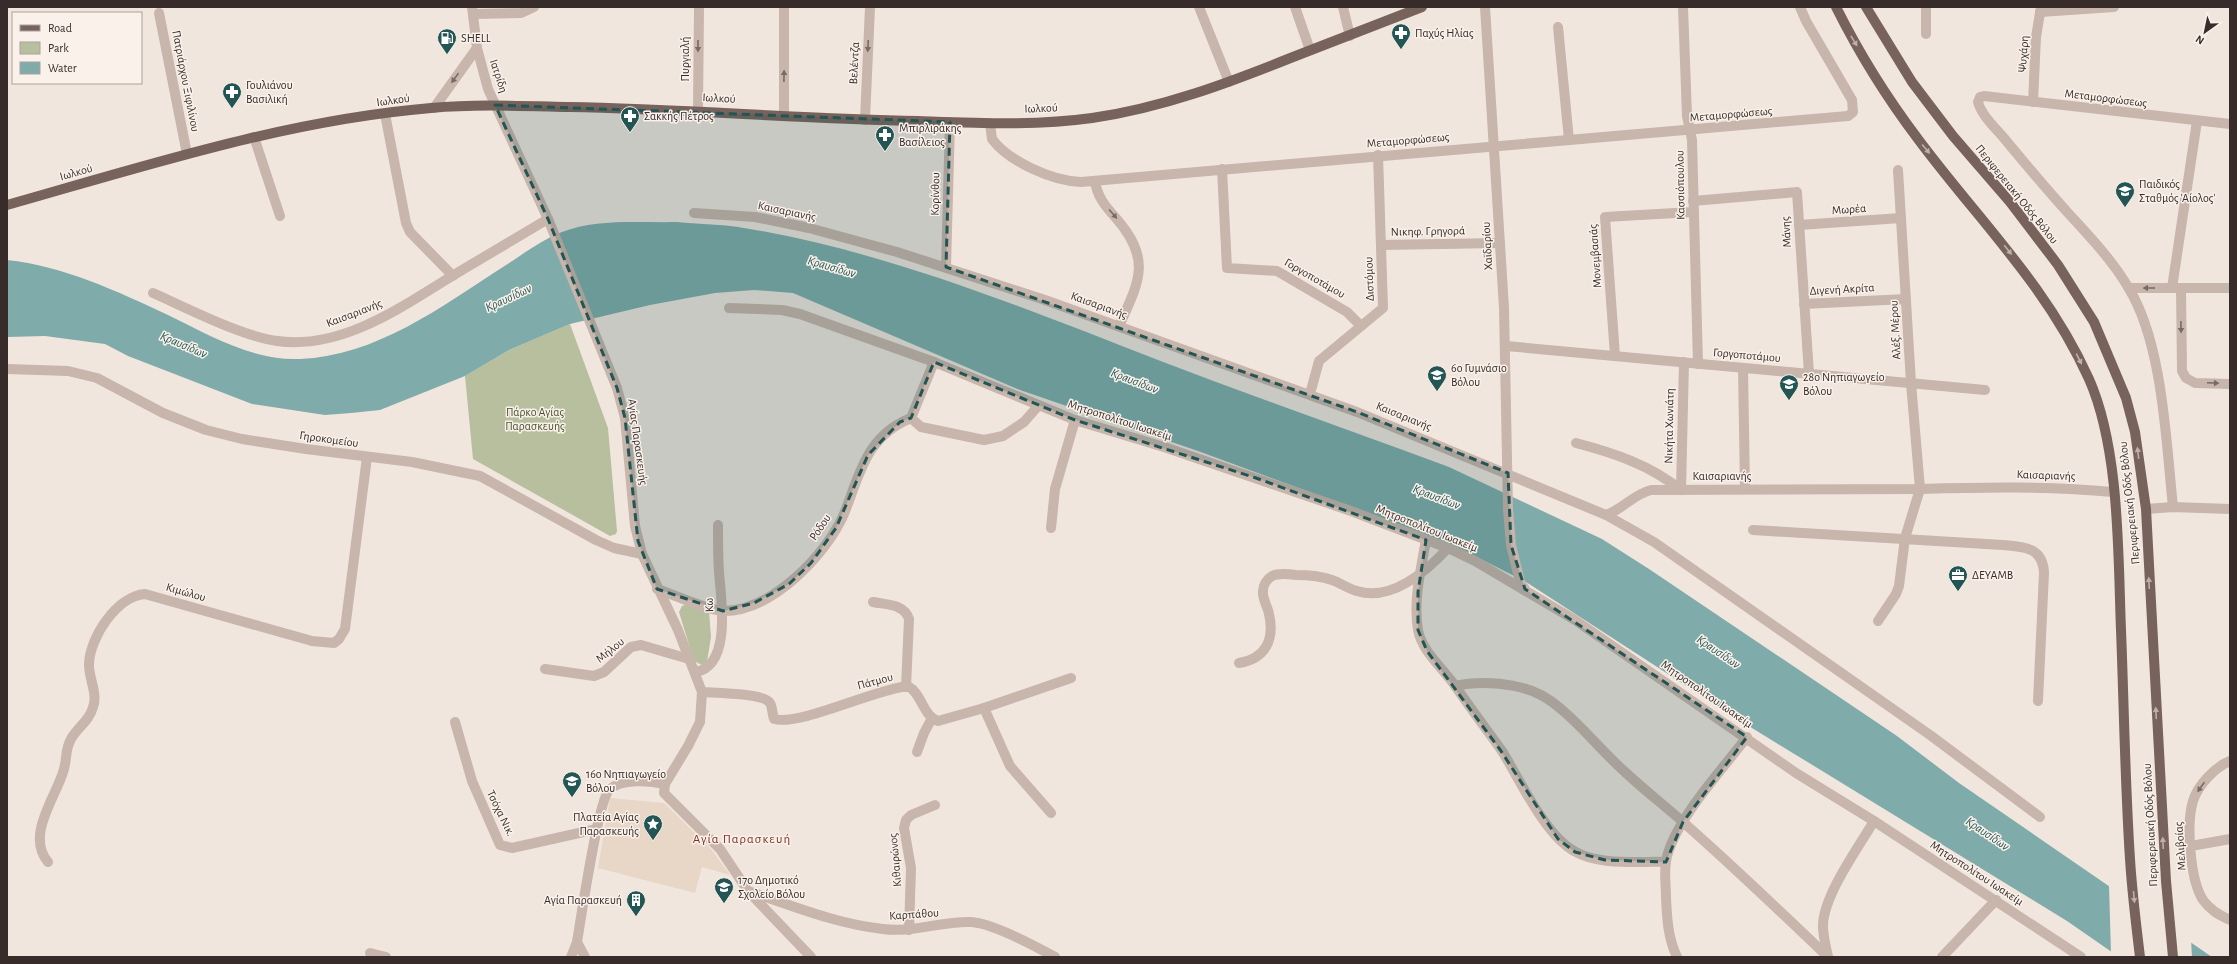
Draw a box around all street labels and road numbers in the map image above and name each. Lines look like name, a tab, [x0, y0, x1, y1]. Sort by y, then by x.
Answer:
street label: Πατριάρχου Ξιφιλίνου	[170, 29, 202, 133]
street label: Ψυχάρη	[2016, 35, 2030, 73]
street label: Πυργιαλή	[679, 37, 691, 81]
street label: Βελέντζα	[847, 41, 862, 85]
street label: Ιατρίδη	[488, 58, 510, 94]
street label: Μεταμορφώσεως	[2064, 87, 2148, 110]
street label: Ιωλκού	[702, 91, 736, 105]
street label: Ιωλκού	[376, 92, 410, 108]
street label: Ιωλκού	[1024, 101, 1058, 115]
street label: Μεταμορφώσεως	[1689, 104, 1773, 125]
street label: Μεταμορφώσεως	[1366, 130, 1450, 151]
street label: Περιφερειακή Οδός Βόλου	[1973, 142, 2061, 246]
street label: Κασσιόπουλου	[1673, 150, 1687, 220]
street label: Ιωλκού	[58, 162, 94, 182]
street label: Κορίνθου	[929, 172, 941, 216]
street label: Καισαριανής	[757, 199, 817, 224]
street label: Μωρέα	[1831, 202, 1867, 216]
street label: Μάνης	[1779, 216, 1794, 248]
street label: Χαϊδαρίου	[1480, 221, 1494, 271]
street label: Μονεμβασιάς	[1587, 223, 1604, 288]
street label: Νικηφ. Γρηγορά	[1391, 224, 1465, 238]
street label: Γοργοποτάμου	[1283, 256, 1347, 300]
street label: Διστόμου	[1362, 257, 1376, 301]
street label: Διγενή Ακρίτα	[1809, 281, 1875, 297]
street label: Καισαριανής	[1069, 289, 1129, 322]
street label: Καισαριανής	[324, 297, 384, 330]
street label: Αλέξ. Μέρου	[1887, 300, 1904, 360]
street label: Γοργοποτάμου	[1713, 346, 1781, 364]
street label: Νικήτα Χωνιάτη	[1662, 388, 1676, 464]
street label: Αγίας Παρασκευής	[625, 398, 650, 486]
street label: Μητροπολίτου Ιωακείμ	[1066, 398, 1174, 443]
street label: Καισαριανής	[1374, 399, 1434, 434]
street label: Γηροκομείου	[299, 429, 359, 449]
street label: Περιφερειακή Οδός Βόλου	[2117, 441, 2142, 565]
street label: Καισαριανής	[2016, 468, 2076, 483]
street label: Καισαριανής	[1693, 470, 1752, 483]
street label: Μητροπολίτου Ιωακείμ	[1374, 502, 1480, 554]
street label: Ρόδου	[807, 512, 833, 542]
street label: Κιμώλου	[165, 581, 207, 603]
street label: Κω	[703, 597, 715, 612]
street label: Μήλου	[594, 635, 627, 665]
street label: Μητροπολίτου Ιωακείμ	[1659, 658, 1755, 730]
street label: Πάτμου	[856, 670, 894, 691]
street label: Περιφερειακή Οδός Βόλου	[2141, 763, 2160, 887]
street label: Τσόχα Νικ.	[485, 788, 517, 838]
street label: Μελιβοίας	[2172, 821, 2189, 871]
street label: Κιθαιρώνος	[887, 832, 904, 887]
street label: Μητροπολίτου Ιωακείμ	[1928, 838, 2026, 908]
street label: Καρπάθου	[889, 906, 939, 922]

